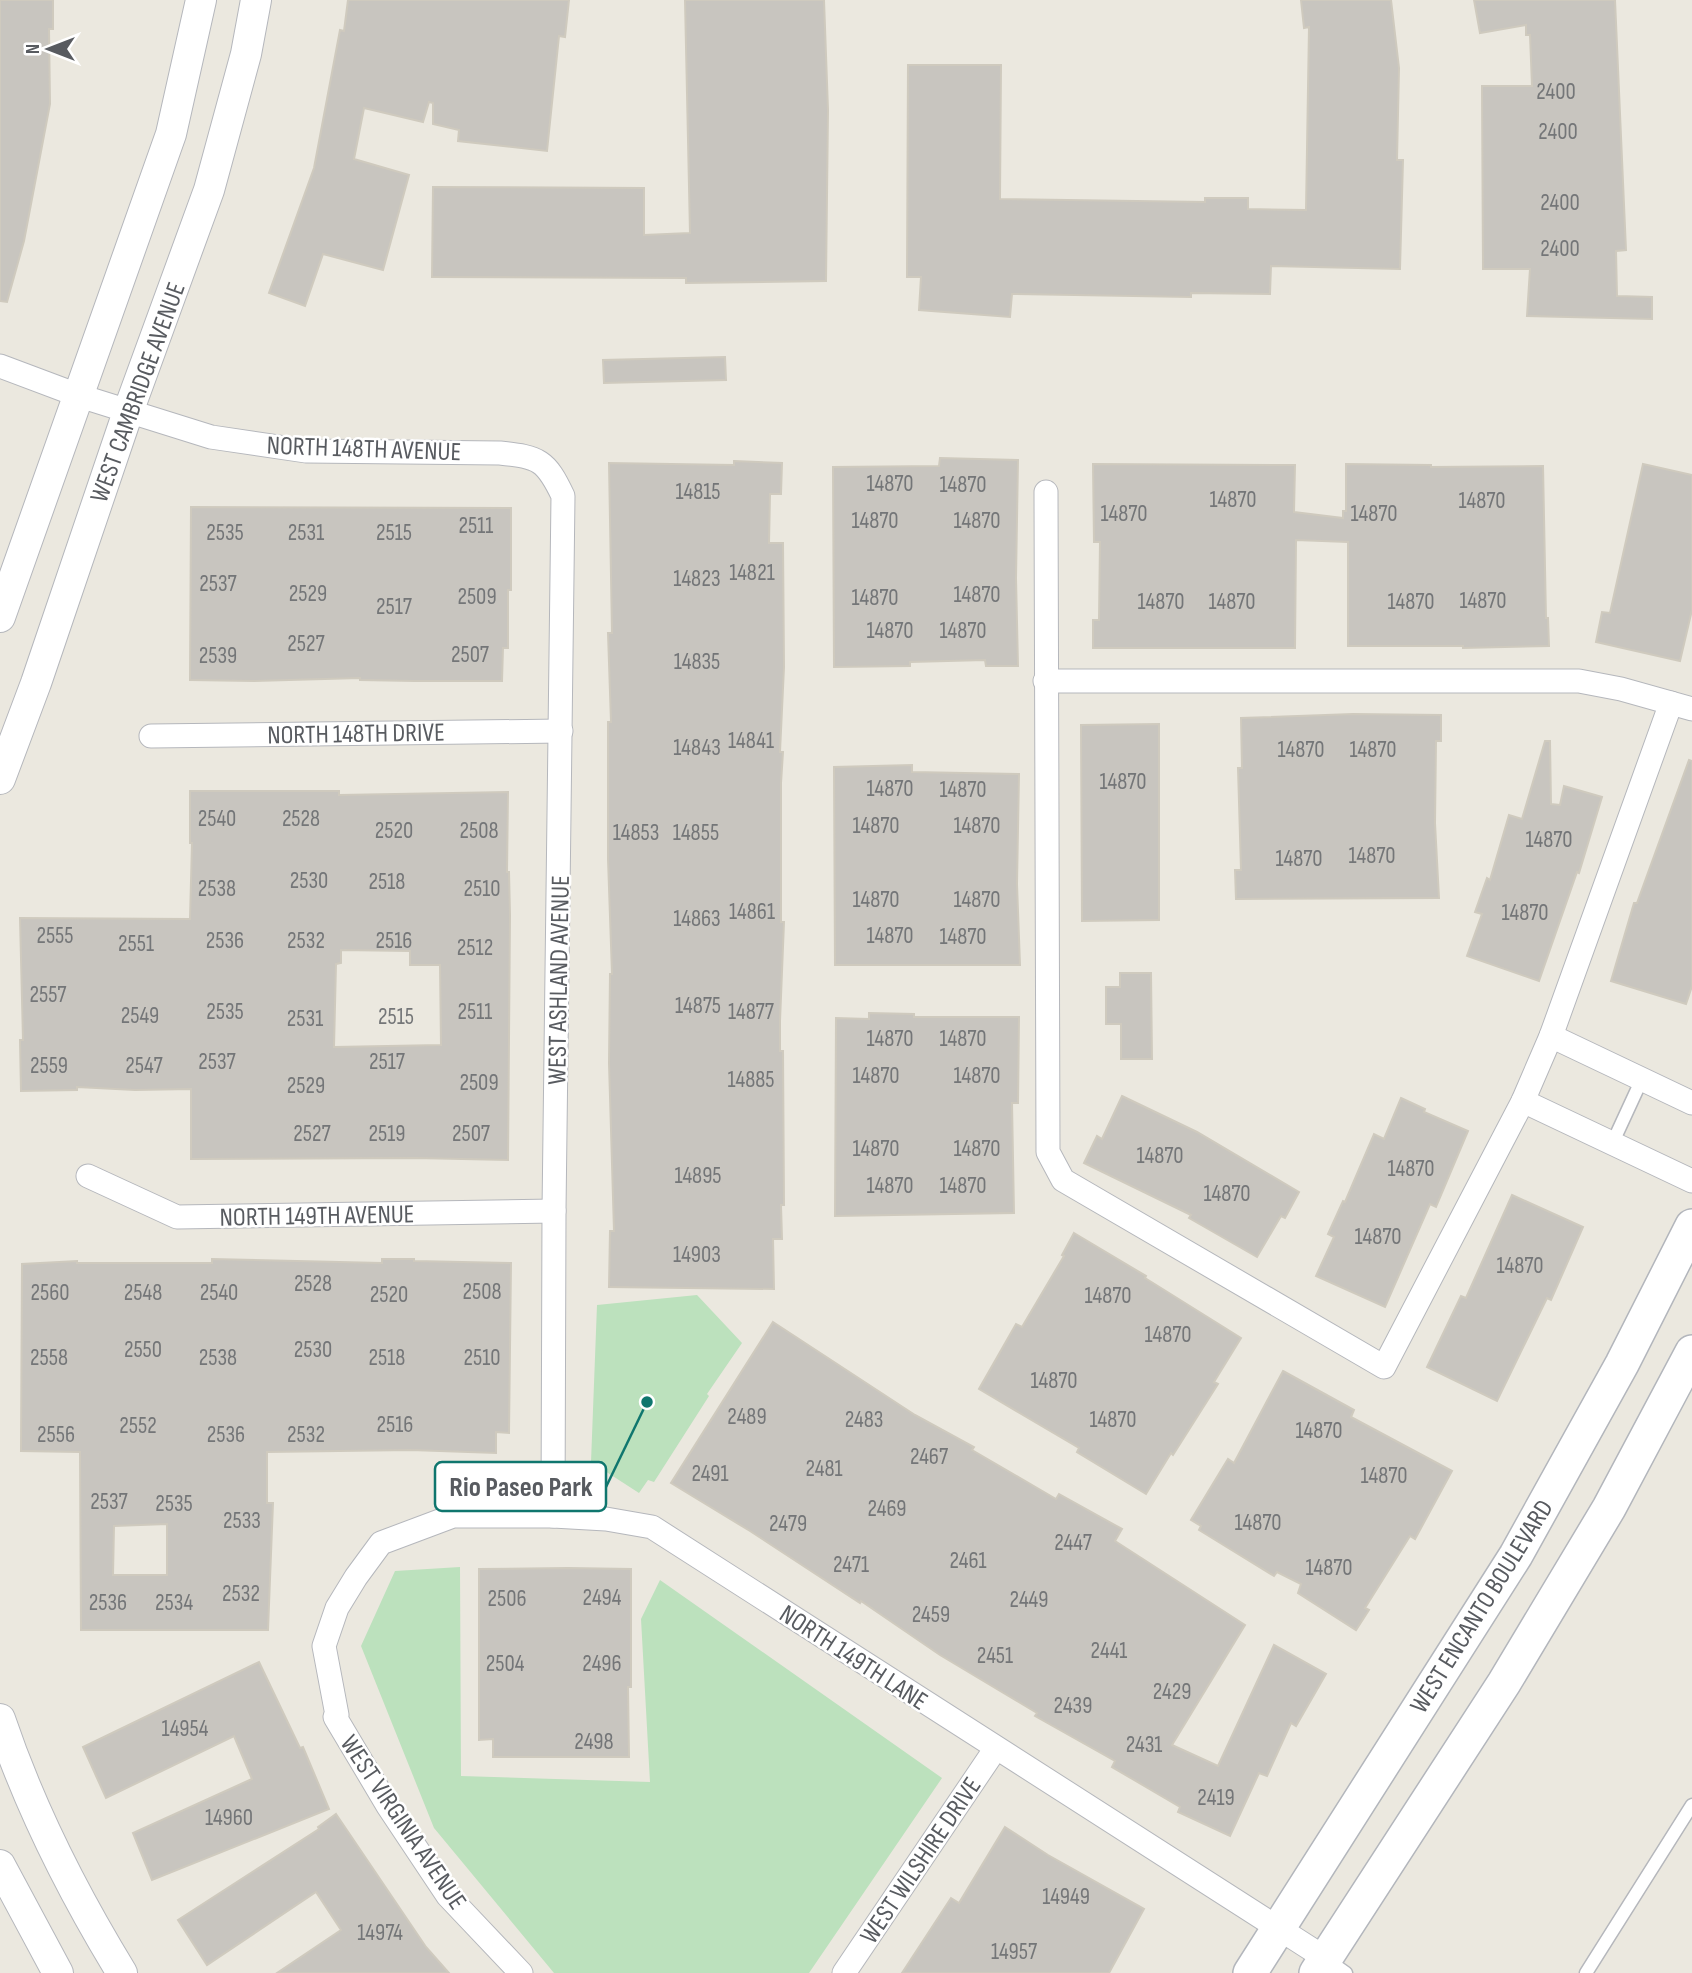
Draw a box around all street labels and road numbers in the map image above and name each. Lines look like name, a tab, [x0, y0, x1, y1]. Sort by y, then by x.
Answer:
street label: WEST CAMBRIDGE AVENUE	[84, 278, 193, 507]
street label: NORTH 148TH AVENUE	[266, 431, 462, 468]
street label: NORTH 148TH DRIVE	[267, 717, 445, 752]
street label: WEST ASHLAND AVENUE	[542, 875, 577, 1085]
street label: NORTH 149TH AVENUE	[219, 1199, 415, 1234]
street label: WEST ENCANTO BOULEVARD	[1404, 1494, 1561, 1719]
street label: NORTH 149TH LANE	[773, 1599, 933, 1718]
street label: WEST VIRGINIA AVENUE	[333, 1730, 473, 1916]
street label: WEST WILSHIRE DRIVE	[854, 1772, 988, 1950]

